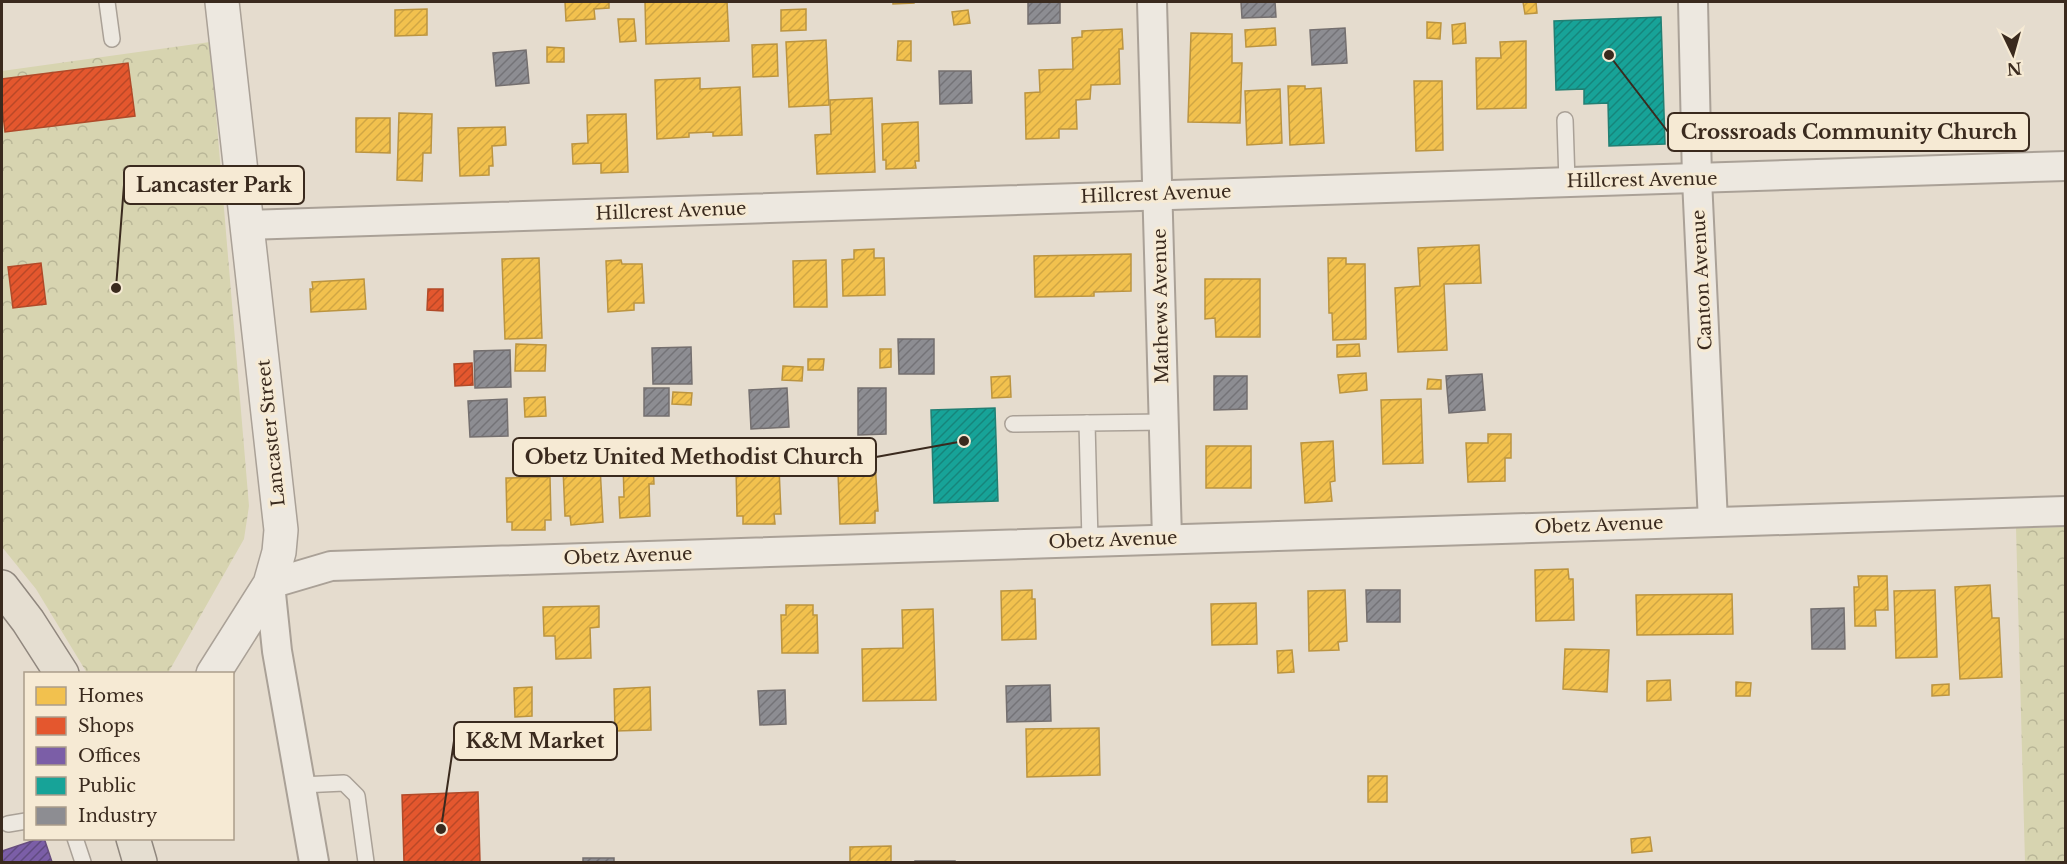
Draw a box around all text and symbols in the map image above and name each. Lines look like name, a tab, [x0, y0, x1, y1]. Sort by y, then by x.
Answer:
north arrow	[1983, 24, 2043, 84]
text: N	[2006, 58, 2023, 80]
callout: Crossroads Community Church	[1668, 113, 2029, 151]
text: Crossroads Community Church	[1681, 120, 2018, 144]
callout: Lancaster Park	[124, 166, 304, 204]
street label: Hillcrest Avenue	[1566, 168, 1718, 192]
text: Lancaster Park	[136, 173, 293, 197]
street label: Hillcrest Avenue	[1080, 180, 1232, 208]
street label: Hillcrest Avenue	[595, 197, 747, 225]
street label: Canton Avenue	[1687, 209, 1717, 351]
street label: Mathews Avenue	[1149, 228, 1173, 384]
street label: Lancaster Street	[252, 358, 290, 508]
callout: Obetz United Methodist Church	[513, 438, 876, 476]
text: Obetz United Methodist Church	[525, 445, 864, 469]
street label: Obetz Avenue	[1534, 512, 1664, 538]
street label: Obetz Avenue	[1048, 527, 1178, 553]
street label: Obetz Avenue	[563, 543, 693, 569]
legend	[24, 672, 234, 840]
text: Homes	[78, 685, 144, 707]
text: Shops	[78, 715, 134, 737]
callout: K&M Market	[454, 722, 617, 760]
text: K&M Market	[466, 729, 605, 753]
text: Offices	[78, 745, 141, 767]
text: Public	[78, 775, 136, 797]
text: Industry	[78, 805, 158, 827]

